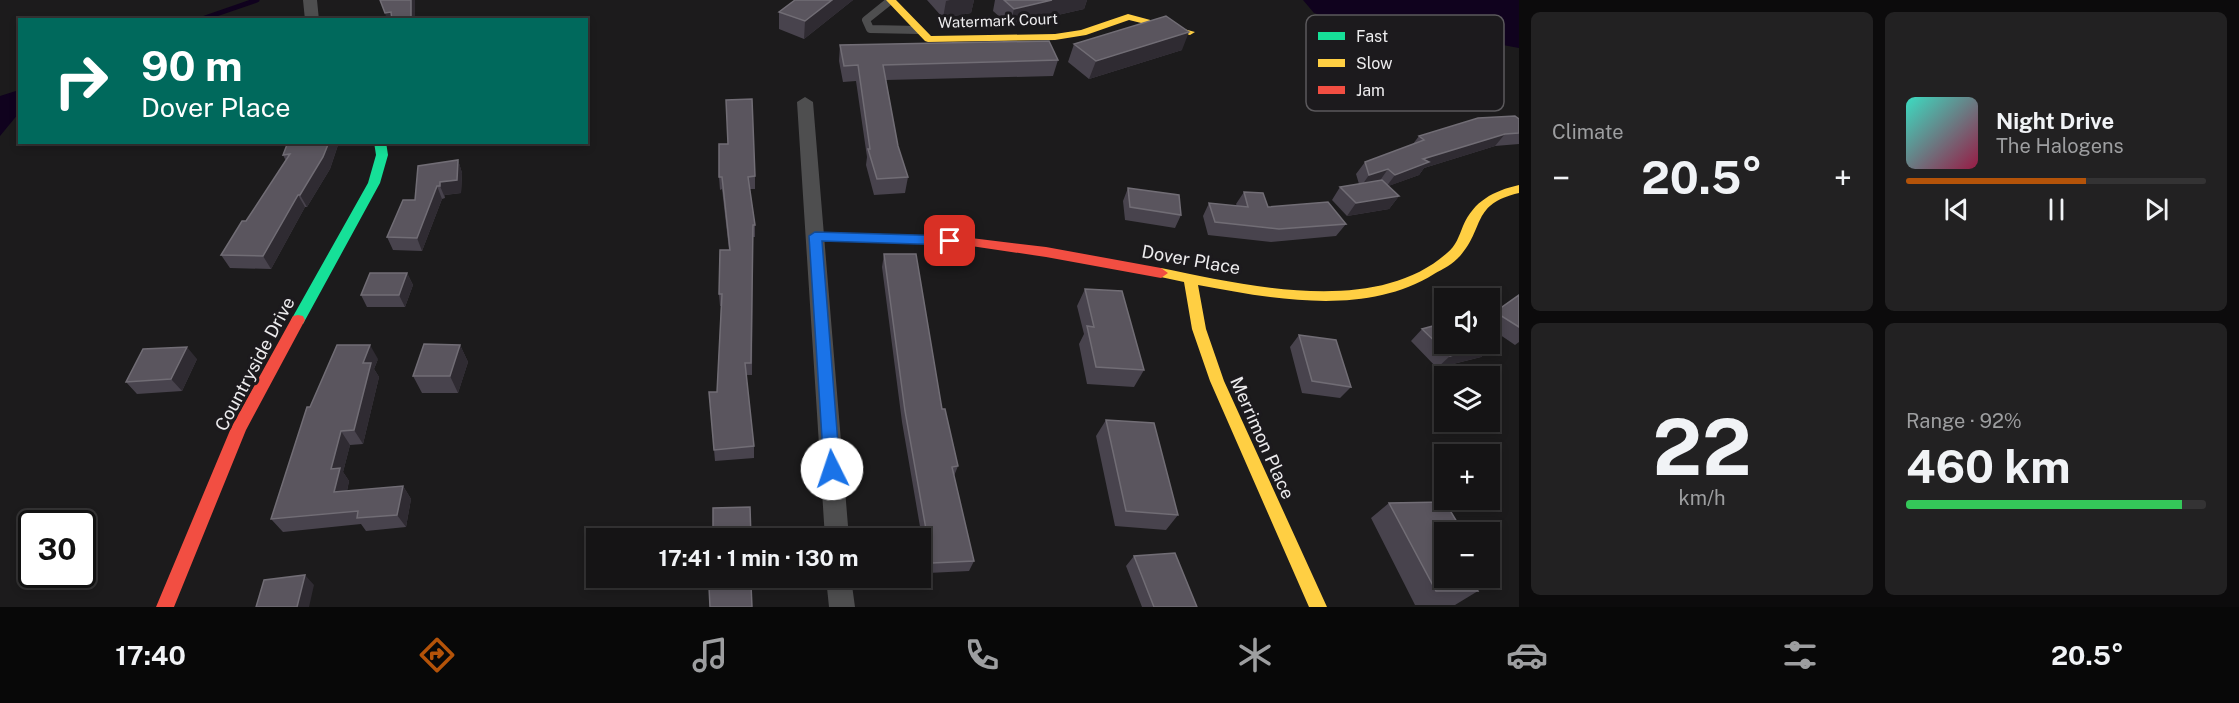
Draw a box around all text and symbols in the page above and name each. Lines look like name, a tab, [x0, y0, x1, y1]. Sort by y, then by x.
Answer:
street label: Watermark Court	[938, 10, 1058, 31]
legend	[1306, 15, 1504, 111]
text: Fast	[1356, 27, 1388, 46]
text: 90 m	[141, 41, 243, 90]
icon: right	[42, 42, 120, 120]
text: Slow	[1356, 54, 1393, 73]
text: Jam	[1356, 81, 1385, 100]
text: Dover Place	[141, 91, 291, 123]
text: Night Drive	[1996, 108, 2114, 134]
text: Climate	[1552, 120, 1624, 144]
text: The Halogens	[1996, 134, 2124, 158]
text: 20.5°	[1641, 151, 1763, 204]
text: −	[1552, 159, 1570, 197]
text: +	[1834, 159, 1852, 197]
icon: previous	[1940, 193, 1973, 226]
icon: pause	[2040, 193, 2073, 226]
icon: next	[2140, 193, 2173, 226]
pin	[924, 215, 975, 266]
icon: arrive	[933, 224, 966, 257]
street label: Dover Place	[1140, 241, 1242, 279]
map controls	[1434, 288, 1500, 588]
button: sound	[1434, 288, 1500, 354]
street label: Countryside Drive	[210, 293, 299, 434]
button: layers	[1434, 366, 1500, 432]
street label: Merrimon Place	[1226, 373, 1299, 502]
text: 22	[1652, 401, 1752, 493]
text: Range · 92%	[1906, 409, 2022, 433]
position arrow	[800, 437, 864, 501]
text: 460 km	[1906, 440, 2071, 493]
button: +	[1434, 444, 1500, 510]
text: km/h	[1678, 486, 1726, 510]
speed limit sign: 30	[18, 510, 96, 588]
button: −	[1434, 522, 1500, 588]
text: 17:41 · 1 min · 130 m	[659, 545, 858, 571]
icon: directions	[416, 634, 458, 676]
icon: music	[689, 634, 731, 676]
icon: phone	[961, 634, 1003, 676]
icon: climate	[1234, 634, 1276, 676]
icon: car	[1506, 634, 1548, 676]
icon: filters	[1779, 634, 1821, 676]
text: 17:40	[115, 639, 186, 671]
text: 20.5°	[2051, 639, 2124, 671]

